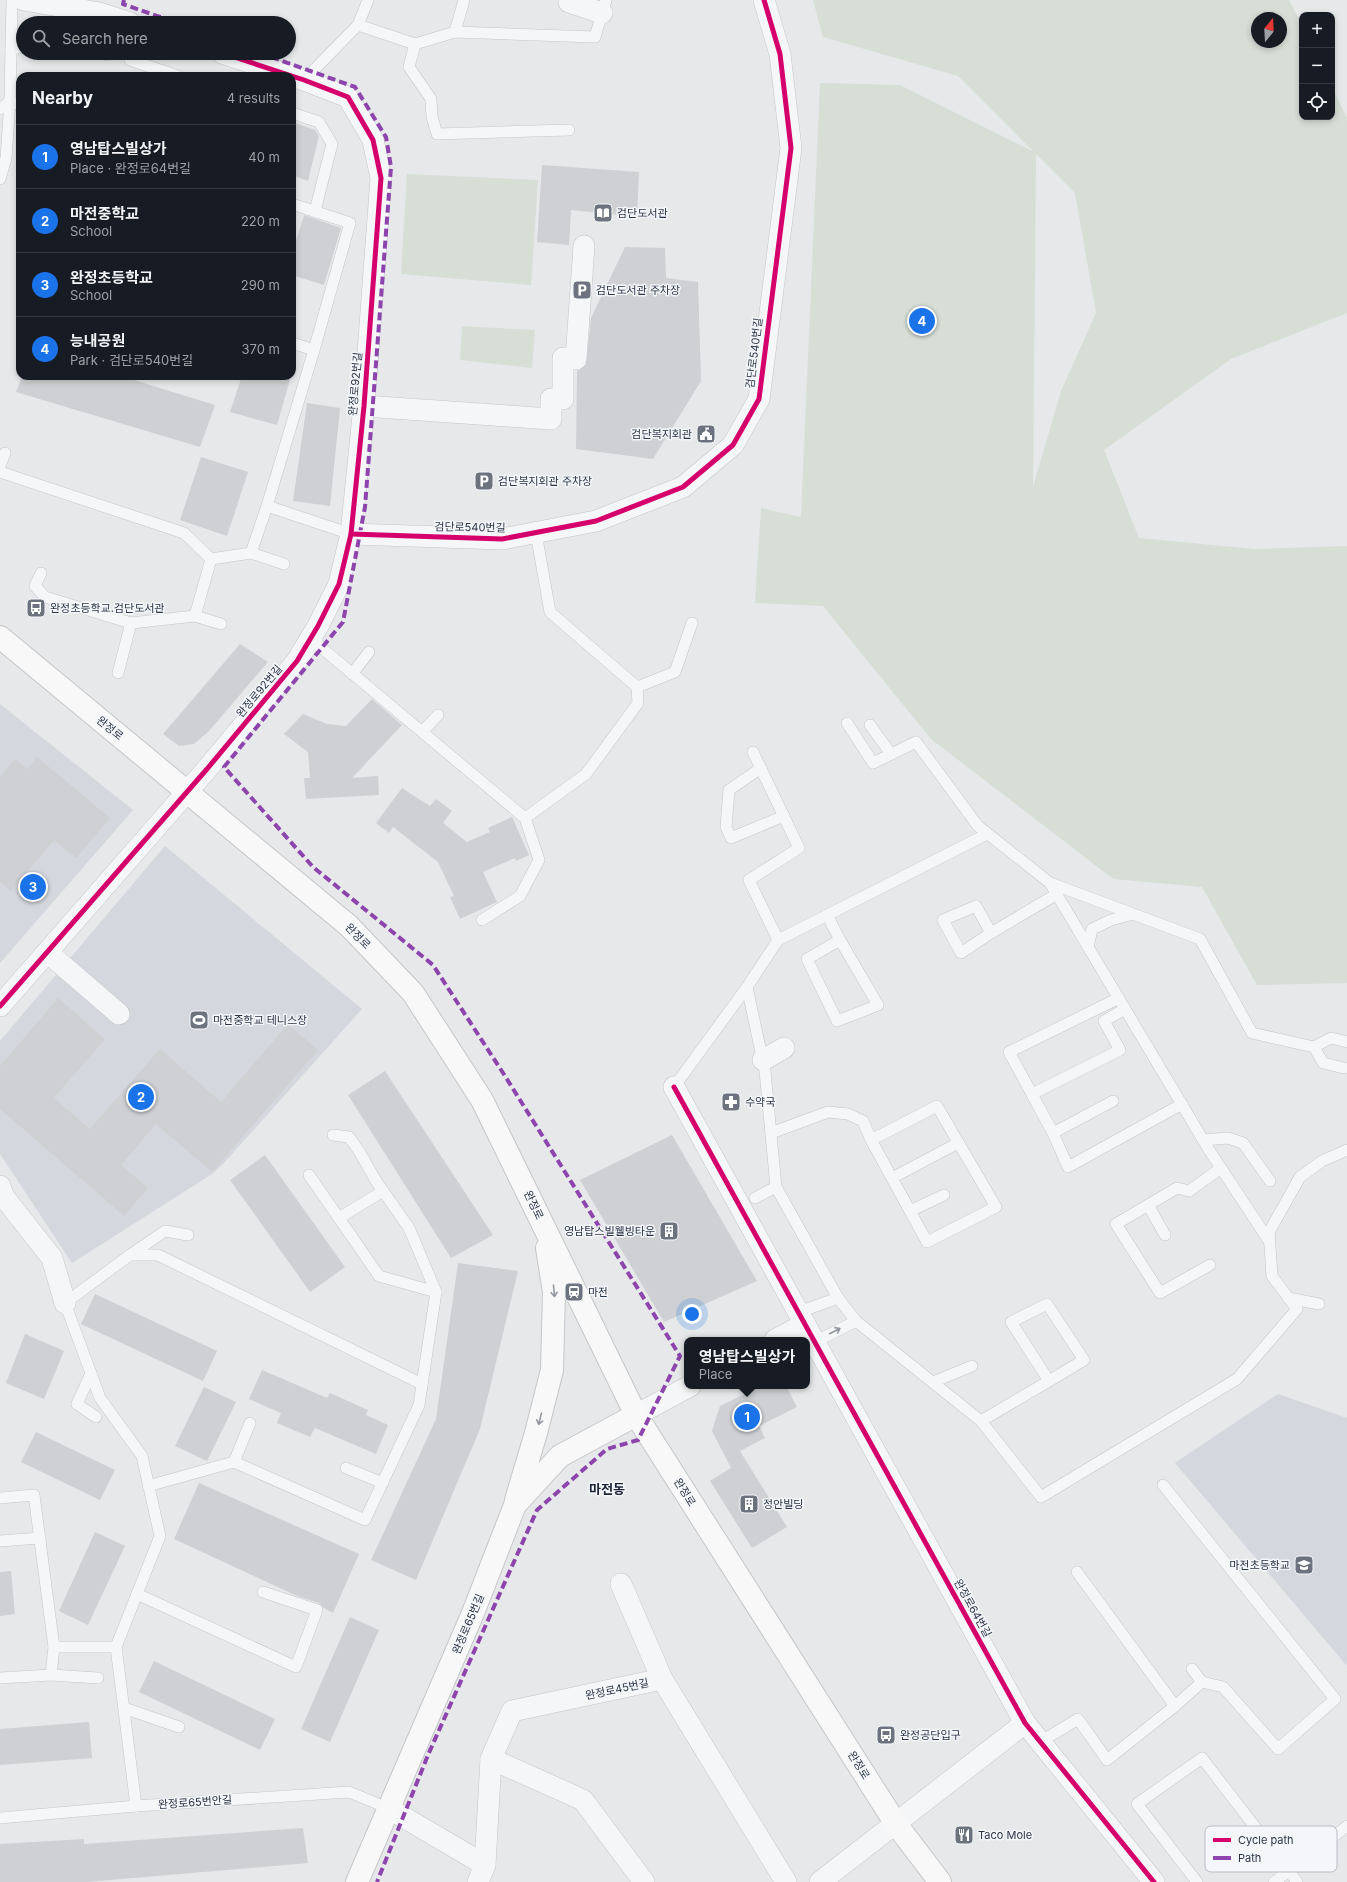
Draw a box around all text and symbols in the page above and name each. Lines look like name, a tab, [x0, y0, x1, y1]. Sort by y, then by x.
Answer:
north arrow	[1251, 12, 1287, 48]
map controls	[1299, 12, 1335, 120]
button: +	[1299, 12, 1335, 48]
search box	[16, 16, 296, 60]
icon: search	[30, 27, 52, 49]
text: Search here	[62, 29, 148, 48]
button: −	[1299, 48, 1335, 84]
button: locate	[1299, 84, 1335, 120]
text: Nearby	[32, 88, 93, 108]
text: 4 results	[227, 90, 280, 106]
text: 영남탑스빌상가	[70, 139, 167, 158]
text: 1	[42, 149, 48, 165]
text: 40 m	[248, 149, 280, 165]
text: Place · 완정로64번길	[70, 160, 191, 176]
library icon: 검단도서관	[592, 202, 614, 224]
text: 마전중학교	[70, 204, 139, 223]
place label: 검단도서관	[617, 206, 668, 220]
text: 2	[41, 213, 49, 229]
text: 220 m	[241, 213, 280, 229]
text: School	[70, 223, 112, 239]
text: 완정초등학교	[70, 268, 153, 287]
text: 3	[41, 277, 49, 293]
text: 290 m	[241, 277, 280, 293]
parking icon: 검단도서관 주차장	[571, 279, 593, 301]
place label: 검단도서관 주차장	[596, 283, 680, 297]
text: School	[70, 287, 112, 303]
pin: 4	[909, 306, 935, 336]
street label: 검단로540번길	[743, 317, 765, 389]
text: 능내공원	[70, 331, 125, 350]
text: 4	[41, 341, 49, 357]
text: 370 m	[242, 341, 280, 357]
street label: 완정로92번길	[345, 351, 365, 417]
text: Park · 검단로540번길	[70, 352, 193, 368]
public building icon: 검단복지회관	[695, 423, 717, 445]
place label: 검단복지회관	[631, 427, 692, 441]
parking icon: 검단복지회관 주차장	[473, 470, 495, 492]
place label: 검단복지회관 주차장	[498, 474, 592, 488]
street label: 검단로540번길	[434, 519, 506, 535]
bus stop icon: 완정초등학교.검단도서관	[25, 597, 47, 619]
place label: 완정초등학교.검단도서관	[50, 601, 165, 615]
street label: 완정로92번길	[233, 662, 285, 720]
street label: 완정로	[94, 713, 126, 743]
pin: 3	[20, 872, 46, 902]
street label: 완정로	[342, 920, 374, 952]
sports icon: 마전중학교 테니스장	[188, 1009, 210, 1031]
place label: 마전중학교 테니스장	[213, 1013, 307, 1027]
pin: 2	[128, 1082, 154, 1112]
pharmacy icon: 수약국	[720, 1091, 742, 1113]
place label: 수약국	[745, 1095, 775, 1109]
street label: 완정로	[521, 1188, 547, 1222]
building icon: 영남탑스빌웰빙타운	[658, 1220, 680, 1242]
place label: 영남탑스빌웰빙타운	[564, 1224, 655, 1238]
station icon: 마전	[563, 1281, 585, 1303]
one-way arrow	[550, 1284, 557, 1297]
place label: 마전	[588, 1285, 608, 1299]
your location	[682, 1304, 702, 1324]
one-way arrow	[829, 1327, 841, 1334]
popup	[684, 1337, 810, 1389]
text: 영남탑스빌상가	[699, 1347, 795, 1366]
text: Place	[699, 1366, 732, 1382]
pin: 1	[734, 1402, 760, 1432]
one-way arrow	[535, 1412, 543, 1425]
street label: 완정로	[671, 1475, 699, 1509]
district label: 마전동	[589, 1481, 625, 1497]
building icon: 정안빌딩	[738, 1493, 760, 1515]
place label: 정안빌딩	[763, 1497, 803, 1511]
school or university icon: 마전초등학교	[1293, 1554, 1315, 1576]
place label: 마전초등학교	[1229, 1558, 1290, 1572]
street label: 완정로64번길	[951, 1576, 995, 1640]
street label: 완정로65번길	[449, 1592, 487, 1656]
street label: 완정로45번길	[584, 1675, 650, 1703]
bus stop icon: 완정공단입구	[875, 1724, 897, 1746]
place label: 완정공단입구	[900, 1728, 961, 1742]
street label: 완정로	[845, 1748, 873, 1782]
street label: 완정로65번안길	[157, 1792, 233, 1812]
restaurant icon: Taco Mole	[953, 1824, 975, 1846]
legend	[1205, 1826, 1337, 1872]
place label: Taco Mole	[978, 1828, 1032, 1842]
text: Cycle path	[1238, 1833, 1294, 1847]
text: Path	[1238, 1851, 1261, 1865]

